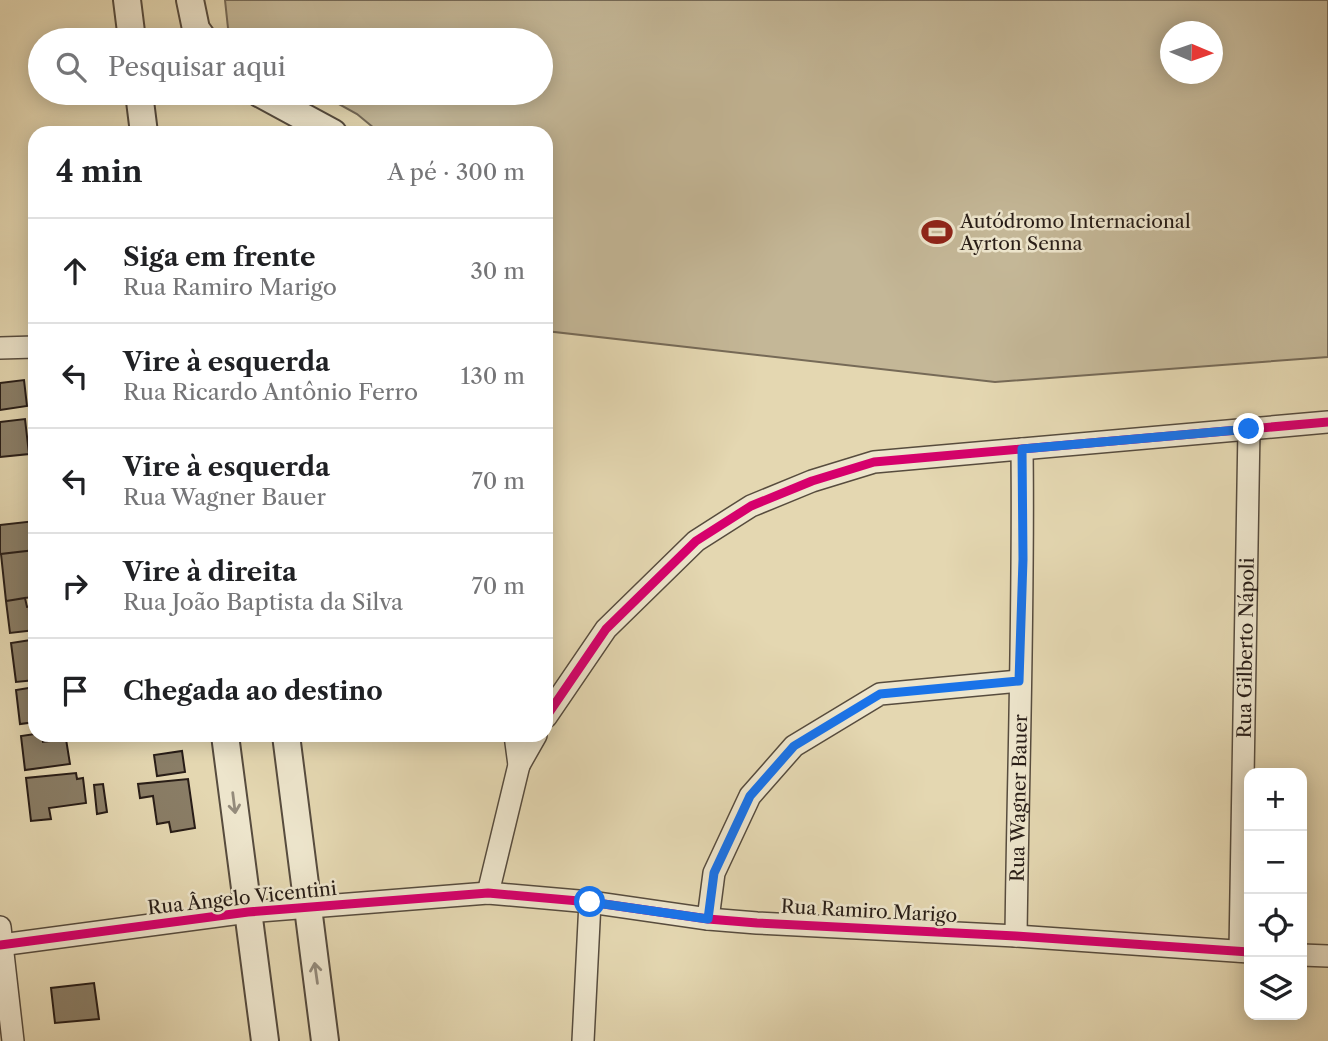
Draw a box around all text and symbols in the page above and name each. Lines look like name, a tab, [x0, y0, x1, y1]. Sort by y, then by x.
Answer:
north arrow	[1160, 21, 1223, 84]
search box	[28, 28, 553, 105]
icon: search	[52, 48, 90, 86]
text: Pesquisar aqui	[108, 51, 286, 83]
text: 4 min	[56, 153, 142, 190]
text: A pé · 300 m	[388, 158, 525, 186]
place label: Autódromo Internacional Ayrton Senna	[959, 210, 1191, 255]
sports icon: Autódromo Internacional Ayrton Senna	[920, 215, 954, 249]
text: Siga em frente	[123, 241, 316, 273]
icon: ahead	[56, 252, 94, 290]
text: 30 m	[470, 257, 525, 285]
text: Rua Ramiro Marigo	[123, 273, 337, 301]
text: Vire à esquerda	[123, 346, 330, 378]
icon: left	[56, 357, 94, 395]
text: 130 m	[461, 362, 525, 390]
text: Rua Ricardo Antônio Ferro	[123, 378, 418, 406]
route end	[1233, 413, 1264, 444]
text: Vire à esquerda	[123, 451, 330, 483]
icon: left	[56, 462, 94, 500]
text: 70 m	[472, 467, 525, 495]
text: Rua Wagner Bauer	[123, 483, 326, 511]
text: Vire à direita	[123, 556, 297, 588]
street label: Rua Gilberto Nápoli	[1232, 557, 1258, 739]
icon: right	[56, 567, 94, 605]
text: 70 m	[472, 572, 525, 600]
text: Rua João Baptista da Silva	[123, 588, 403, 616]
icon: arrive	[56, 672, 94, 710]
text: Chegada ao destino	[123, 675, 383, 707]
street label: Rua Wagner Bauer	[1005, 714, 1032, 882]
map controls	[1244, 768, 1307, 1020]
button: +	[1244, 768, 1307, 831]
one-way arrow	[227, 791, 240, 814]
button: −	[1244, 831, 1307, 894]
street label: Rua Ângelo Vicentini	[146, 877, 338, 919]
route start	[574, 886, 605, 917]
button: locate	[1244, 894, 1307, 957]
street label: Rua Ramiro Marigo	[780, 895, 958, 927]
button: layers	[1244, 957, 1307, 1020]
one-way arrow	[310, 962, 323, 985]

